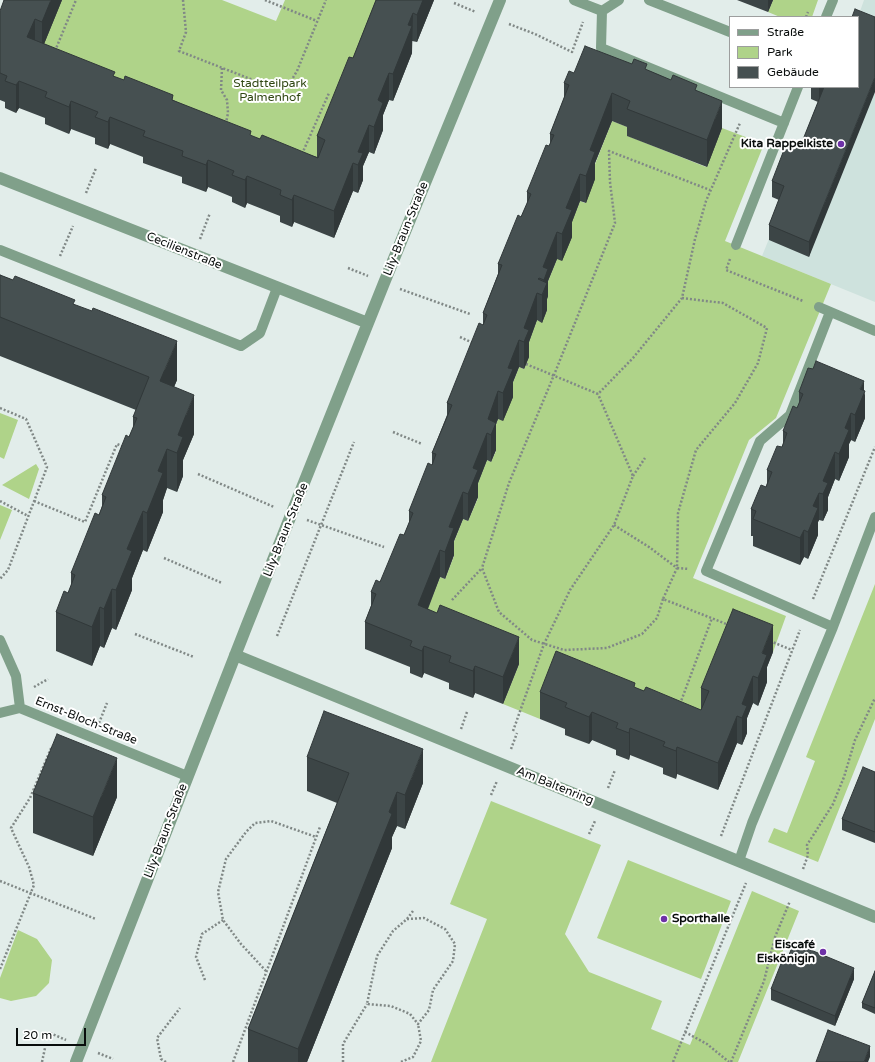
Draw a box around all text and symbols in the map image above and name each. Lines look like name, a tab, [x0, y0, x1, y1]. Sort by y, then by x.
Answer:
legend	[729, 16, 859, 88]
text: Straße	[767, 25, 804, 39]
text: Park	[767, 45, 793, 59]
text: Gebäude	[767, 65, 819, 79]
park label: Stadtteilpark Palmenhof	[233, 77, 307, 105]
place label: Kita Rappelkiste	[741, 137, 833, 151]
marker: Kita Rappelkiste	[836, 139, 846, 149]
street label: Lily-Braun-Straße	[381, 180, 431, 278]
street label: Cecilienstraße	[144, 229, 224, 273]
street label: Lily-Braun-Straße	[261, 481, 311, 579]
street label: Ernst-Bloch-Straße	[33, 694, 139, 748]
street label: Am Baltenring	[514, 764, 596, 808]
street label: Lily-Braun-Straße	[141, 782, 191, 880]
place label: Sporthalle	[672, 912, 730, 926]
marker: Sporthalle	[659, 914, 669, 924]
place label: Eiscafé Eiskönigin	[757, 938, 815, 966]
marker: Eiscafé Eiskönigin	[818, 947, 828, 957]
scale bar	[18, 1020, 88, 1046]
text: 20 m	[23, 1028, 52, 1042]

